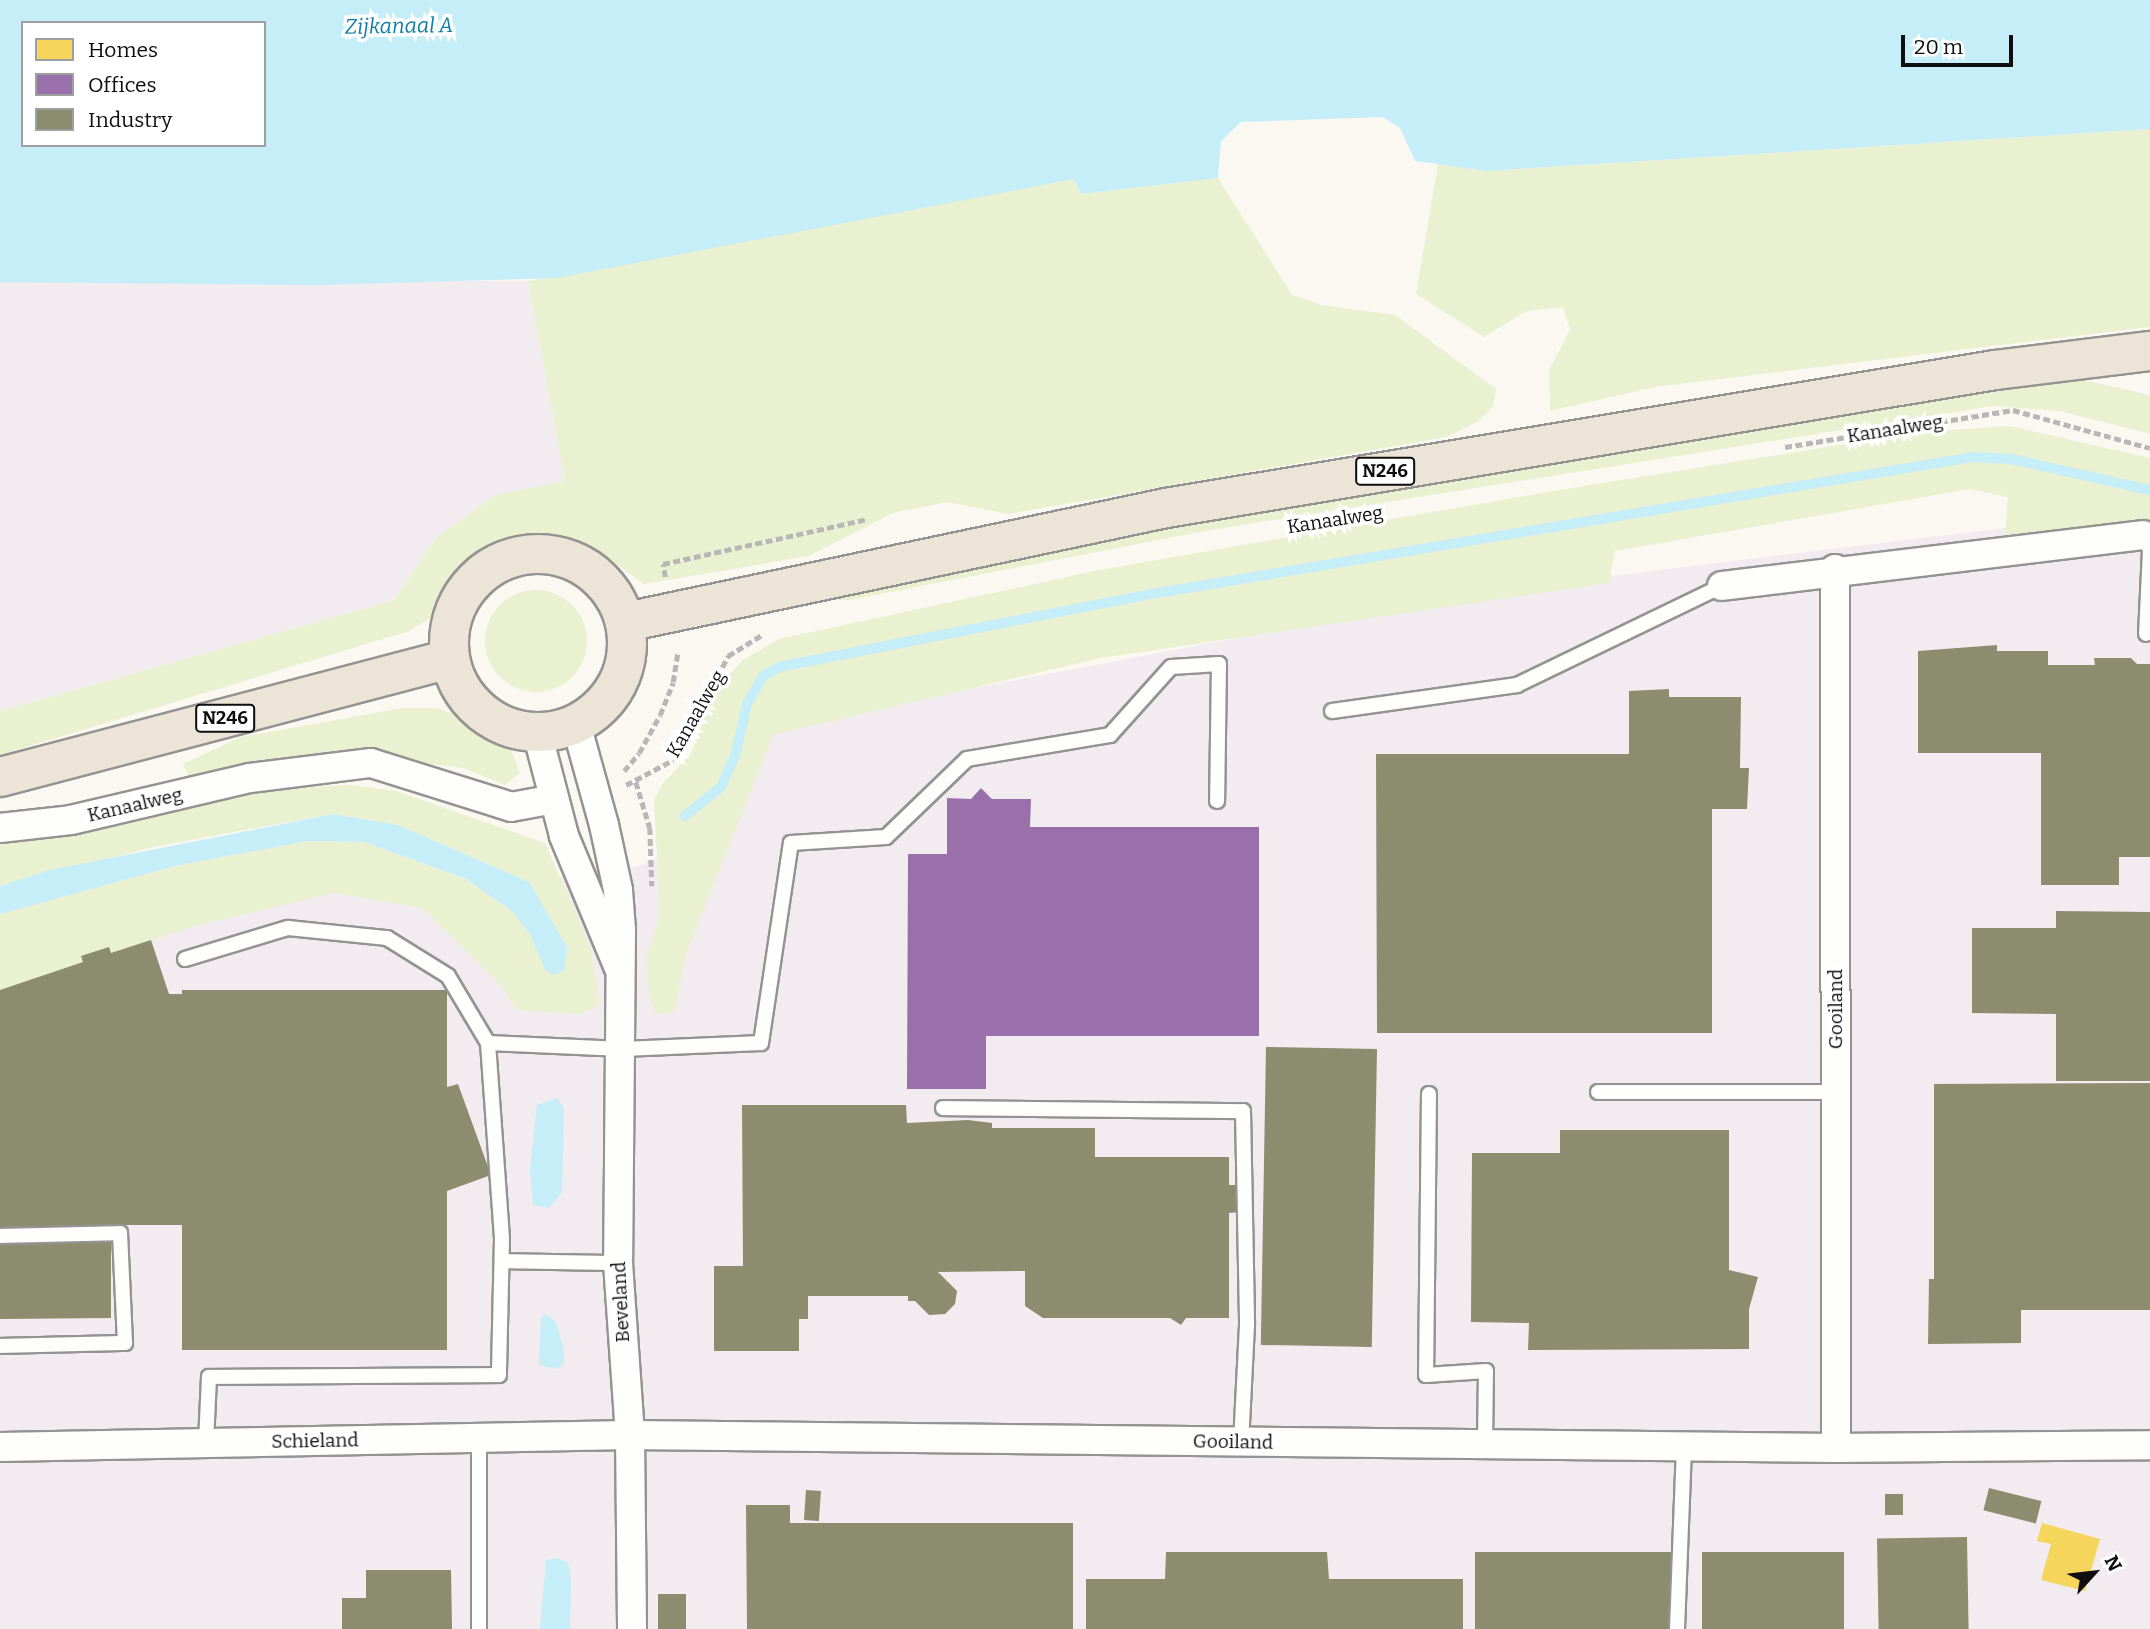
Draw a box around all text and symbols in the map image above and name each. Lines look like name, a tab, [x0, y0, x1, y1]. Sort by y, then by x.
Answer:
water label: Zijkanaal A	[345, 12, 453, 40]
legend	[21, 21, 266, 147]
scale bar	[1905, 21, 2017, 65]
text: 20 m	[1914, 34, 1963, 60]
text: Homes	[88, 37, 158, 63]
text: Offices	[88, 72, 157, 98]
text: Industry	[88, 107, 172, 133]
street label: Kanaalweg	[1845, 410, 1945, 448]
road number: N246	[1354, 457, 1416, 486]
street label: Kanaalweg	[1285, 501, 1385, 539]
street label: Kanaalweg	[662, 666, 730, 762]
road number: N246	[194, 704, 256, 732]
street label: Kanaalweg	[85, 783, 185, 827]
street label: Gooiland	[1825, 969, 1847, 1049]
street label: Beveland	[607, 1261, 635, 1343]
street label: Schieland	[271, 1429, 359, 1453]
street label: Gooiland	[1193, 1430, 1273, 1454]
north arrow	[2059, 1538, 2129, 1608]
text: N	[2100, 1551, 2127, 1575]

